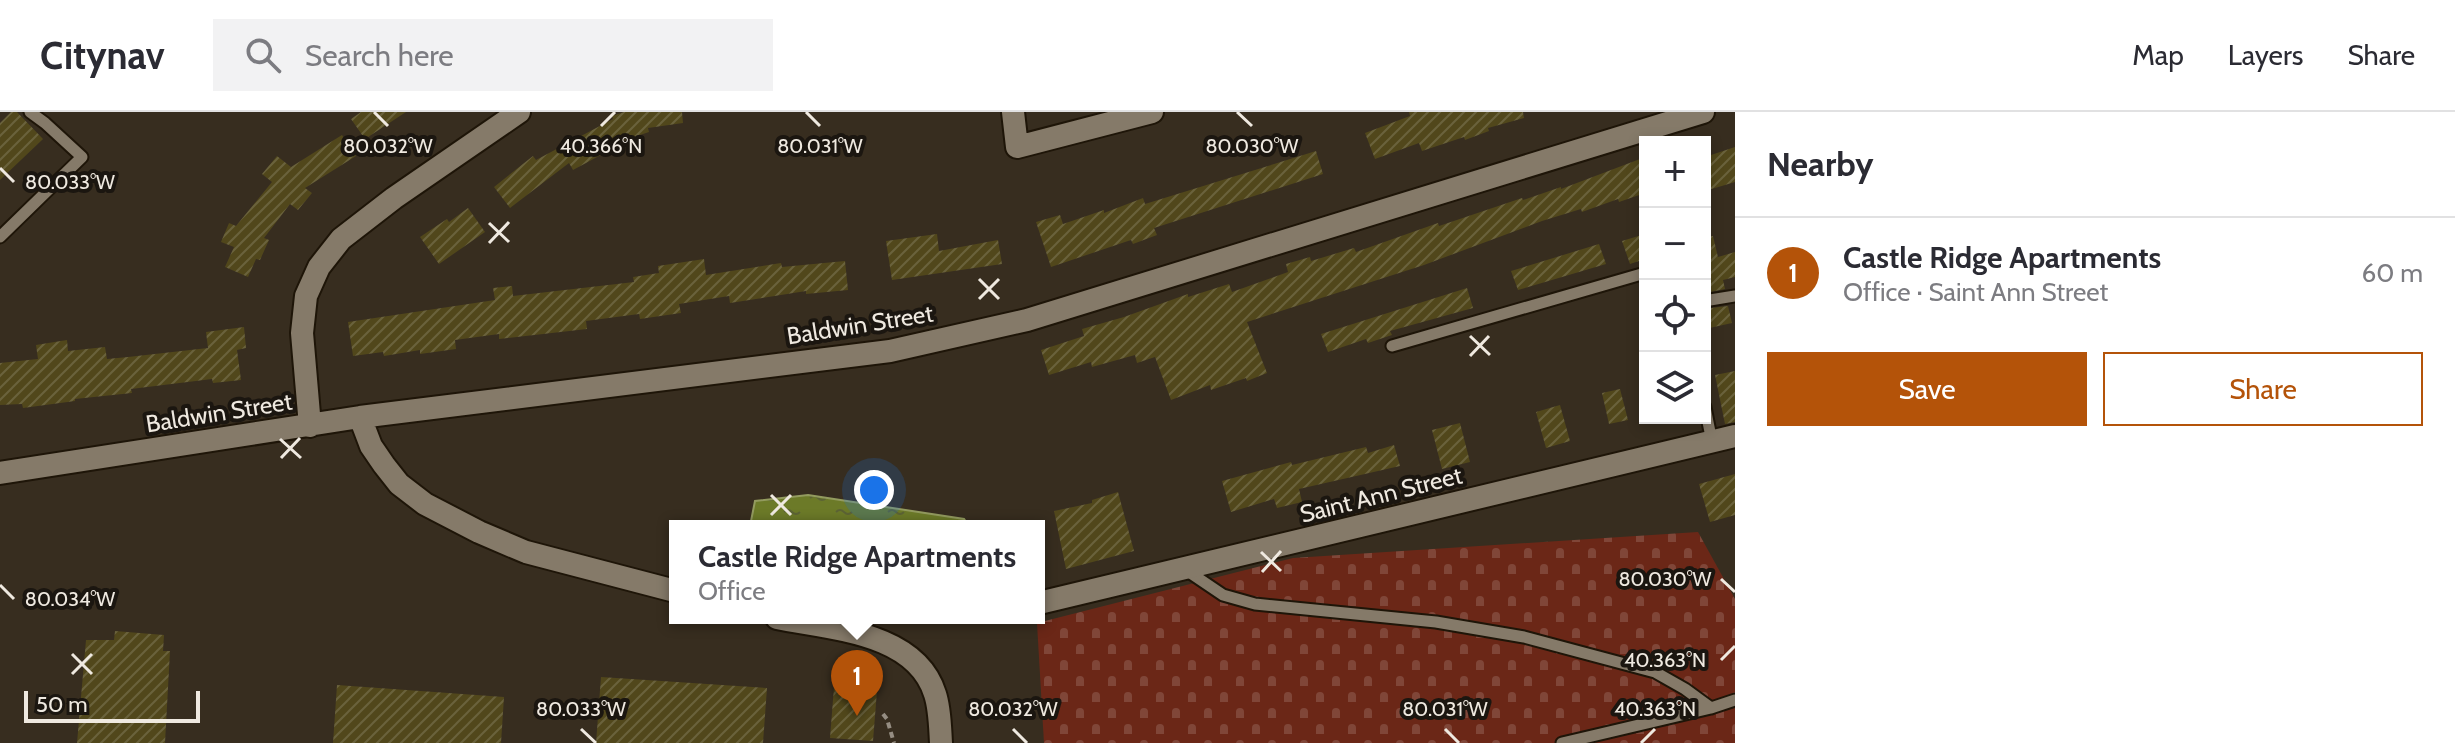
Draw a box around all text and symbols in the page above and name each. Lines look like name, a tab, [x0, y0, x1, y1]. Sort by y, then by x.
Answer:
search box	[213, 19, 773, 91]
text: Citynav	[40, 32, 165, 79]
icon: search	[241, 33, 285, 77]
text: Search here	[305, 37, 454, 74]
text: Map	[2132, 38, 2184, 72]
text: Layers	[2228, 38, 2303, 72]
text: Share	[2347, 38, 2415, 72]
text: 80.032°W	[343, 134, 433, 158]
text: 40.366°N	[560, 134, 642, 158]
text: 80.031°W	[777, 134, 863, 158]
text: 80.030°W	[1205, 134, 1299, 158]
map controls	[1639, 136, 1711, 424]
button: +	[1639, 136, 1711, 208]
text: Nearby	[1767, 143, 1874, 185]
text: 80.033°W	[25, 170, 115, 194]
button: −	[1639, 208, 1711, 280]
text: Castle Ridge Apartments	[1843, 239, 2161, 276]
text: 1	[1788, 257, 1798, 289]
text: 60 m	[2361, 257, 2423, 289]
text: Office · Saint Ann Street	[1843, 276, 2108, 308]
button: locate	[1639, 280, 1711, 352]
street label: Baldwin Street	[785, 299, 935, 350]
button: layers	[1639, 352, 1711, 424]
button: Save	[1767, 352, 2087, 426]
button: Share	[2103, 352, 2423, 426]
street label: Baldwin Street	[144, 387, 294, 438]
street label: Saint Ann Street	[1297, 460, 1465, 529]
your location	[854, 470, 894, 510]
popup	[669, 520, 1045, 624]
text: Castle Ridge Apartments	[698, 538, 1016, 575]
text: 80.030°W	[1618, 567, 1712, 591]
text: Office	[698, 575, 765, 607]
text: 80.034°W	[25, 587, 115, 611]
text: 40.363°N	[1624, 648, 1706, 672]
pin: 1	[831, 650, 883, 716]
scale bar	[24, 687, 200, 723]
text: 50 m	[36, 691, 88, 718]
text: 80.033°W	[536, 697, 626, 721]
text: 80.032°W	[968, 697, 1058, 721]
text: 80.031°W	[1402, 697, 1488, 721]
text: 40.363°N	[1614, 697, 1696, 721]

